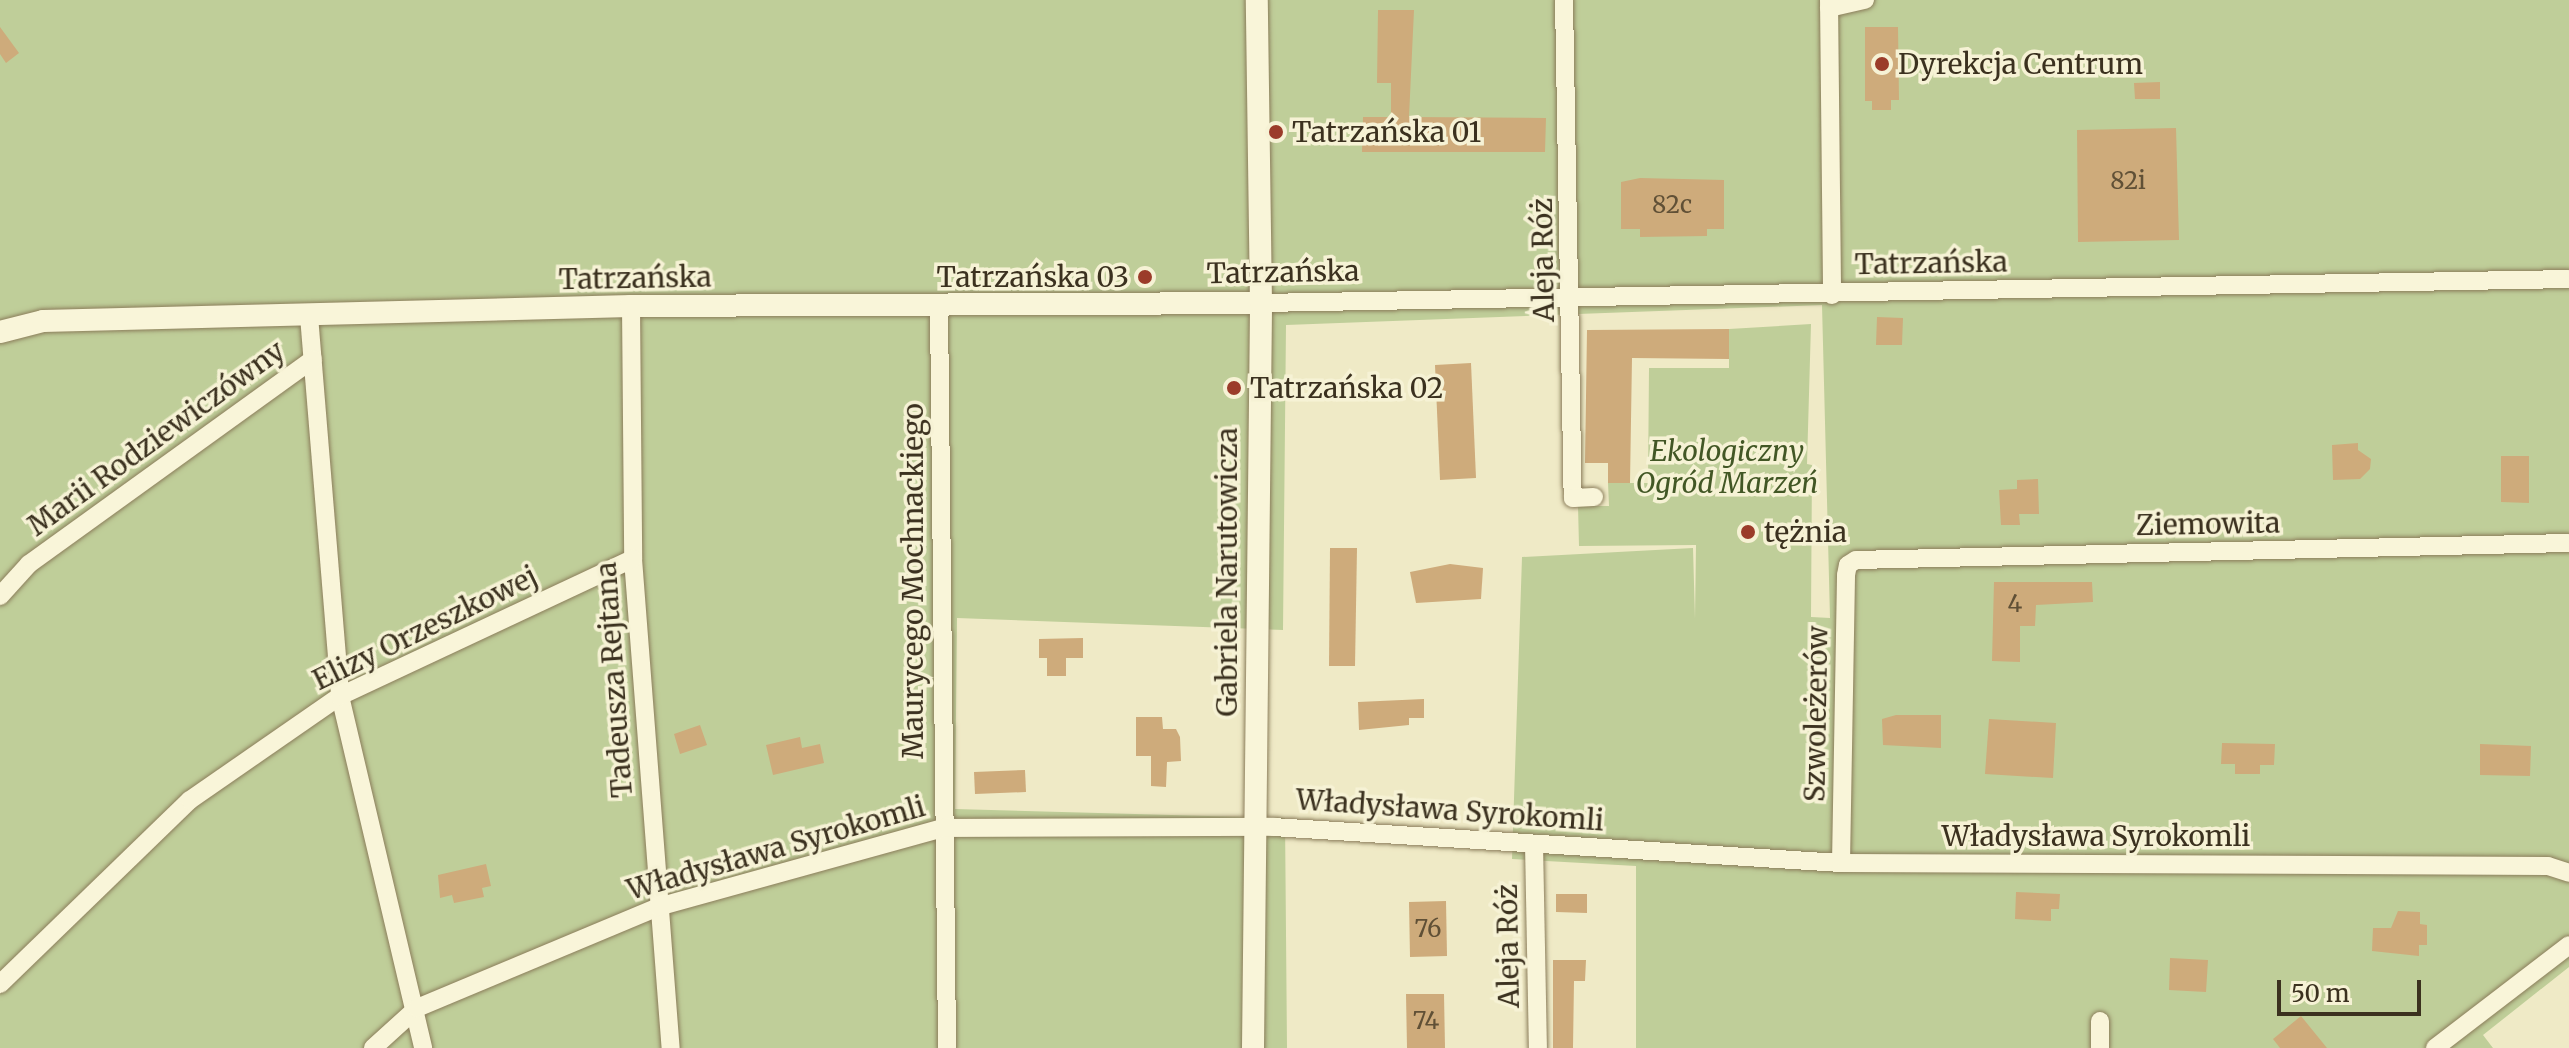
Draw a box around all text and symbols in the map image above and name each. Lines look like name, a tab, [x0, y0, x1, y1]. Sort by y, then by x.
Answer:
place label: Dyrekcja Centrum	[1898, 47, 2143, 81]
marker: Dyrekcja Centrum	[1873, 55, 1891, 73]
place label: Tatrzańska 01	[1292, 115, 1481, 149]
marker: Tatrzańska 01	[1267, 123, 1285, 141]
house number: 82i	[2110, 167, 2146, 195]
house number: 82c	[1652, 191, 1692, 219]
street label: Aleja Róż	[1525, 198, 1561, 322]
street label: Tatrzańska	[1854, 245, 2008, 281]
street label: Tatrzańska	[1206, 254, 1360, 290]
street label: Tatrzańska	[558, 260, 712, 296]
place label: Tatrzańska 03	[937, 260, 1129, 294]
marker: Tatrzańska 03	[1136, 268, 1154, 286]
street label: Marii Rodziewiczówny	[21, 334, 291, 542]
place label: Tatrzańska 02	[1250, 371, 1443, 405]
marker: Tatrzańska 02	[1225, 379, 1243, 397]
street label: Maurycego Mochnackiego	[896, 403, 930, 759]
street label: Gabriela Narutowicza	[1210, 427, 1244, 717]
park label: Ekologiczny Ogród Marzeń	[1636, 434, 1818, 500]
street label: Ziemowita	[2136, 506, 2280, 542]
place label: tężnia	[1764, 515, 1847, 549]
marker: tężnia	[1739, 523, 1757, 541]
street label: Elizy Orzeszkowej	[307, 559, 543, 697]
street label: Tadeusza Rejtana	[589, 561, 639, 799]
house number: 4	[2008, 590, 2022, 618]
street label: Szwoleżerów	[1798, 626, 1834, 802]
street label: Władysława Syrokomli	[1295, 782, 1605, 838]
street label: Władysława Syrokomli	[623, 789, 929, 907]
street label: Władysława Syrokomli	[1942, 819, 2250, 853]
street label: Aleja Róż	[1490, 884, 1526, 1008]
house number: 76	[1415, 915, 1441, 943]
scale bar	[2281, 964, 2425, 1014]
text: 50 m	[2291, 978, 2350, 1009]
house number: 74	[1413, 1007, 1439, 1035]

